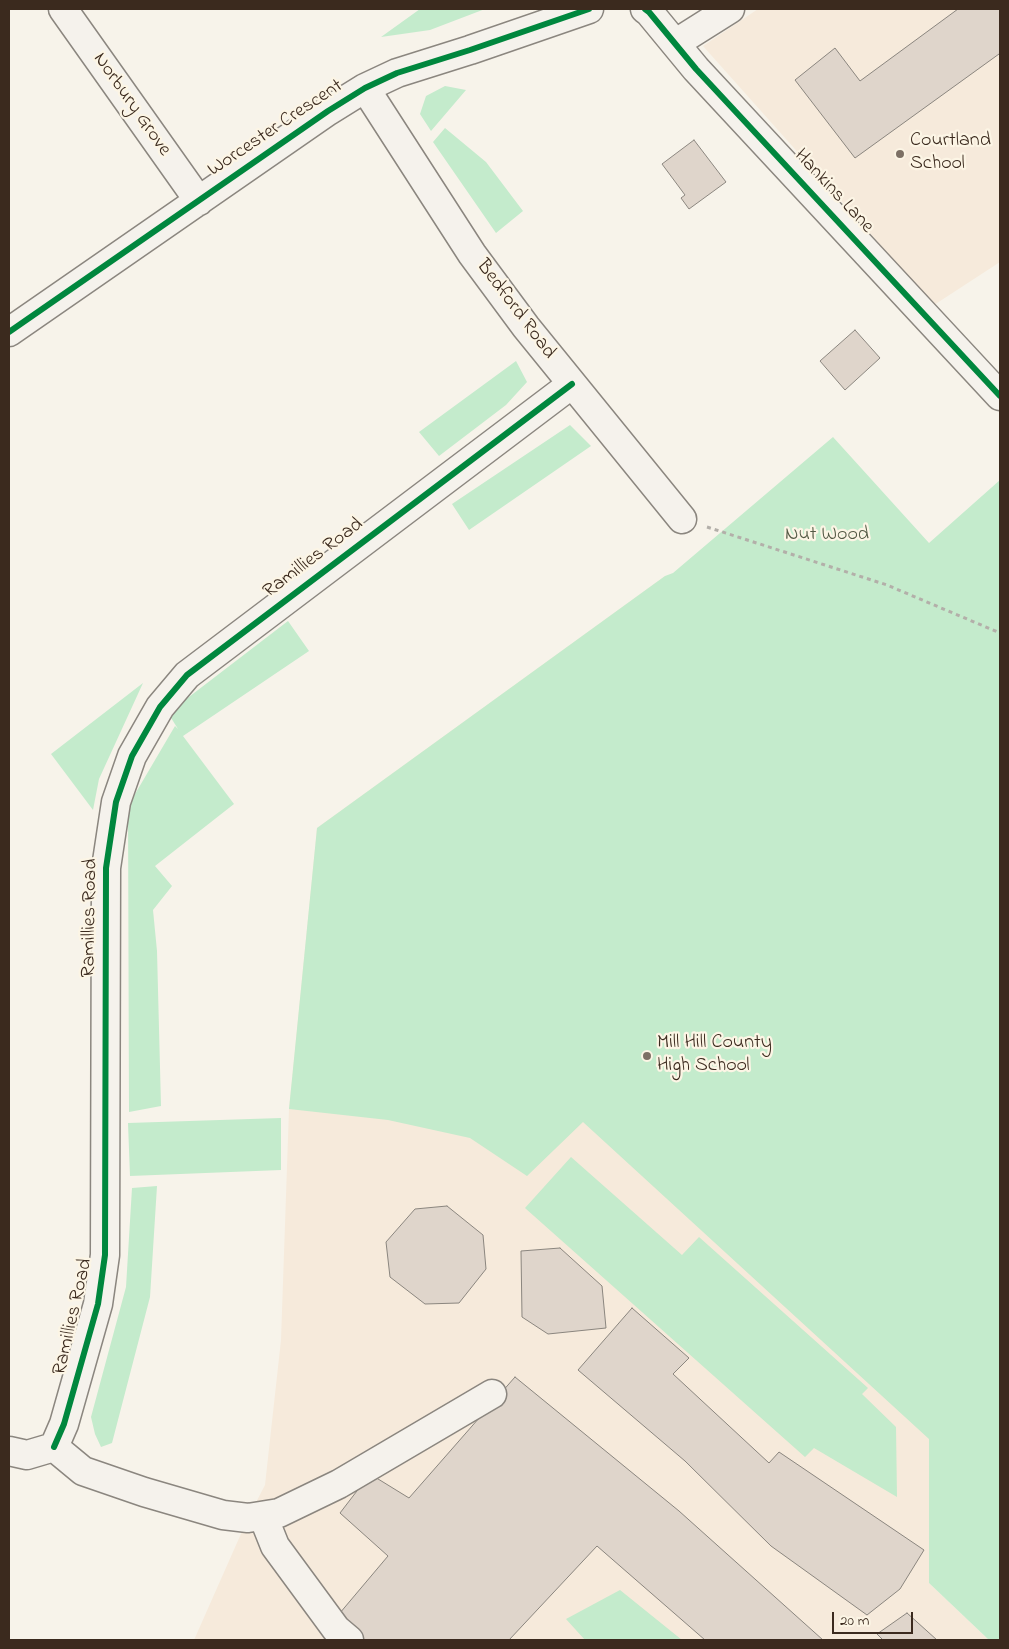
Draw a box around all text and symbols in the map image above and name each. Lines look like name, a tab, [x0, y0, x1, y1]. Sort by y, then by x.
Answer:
street label: Norbury Grove	[87, 49, 175, 161]
street label: Worcester Crescent	[204, 75, 348, 183]
place label: Courtland School	[910, 130, 991, 177]
street label: Hankins Lane	[788, 145, 878, 239]
marker: Courtland School	[894, 148, 906, 160]
street label: Bedford Road	[470, 256, 560, 364]
street label: Ramillies Road	[259, 514, 369, 604]
park label: Nut Wood	[785, 524, 869, 548]
street label: Ramillies Road	[78, 858, 104, 978]
place label: Mill Hill County High School	[657, 1032, 772, 1079]
marker: Mill Hill County High School	[641, 1050, 653, 1062]
street label: Ramillies Road	[49, 1256, 99, 1378]
scale bar	[834, 1602, 915, 1634]
text: 20 m	[840, 1610, 869, 1632]

